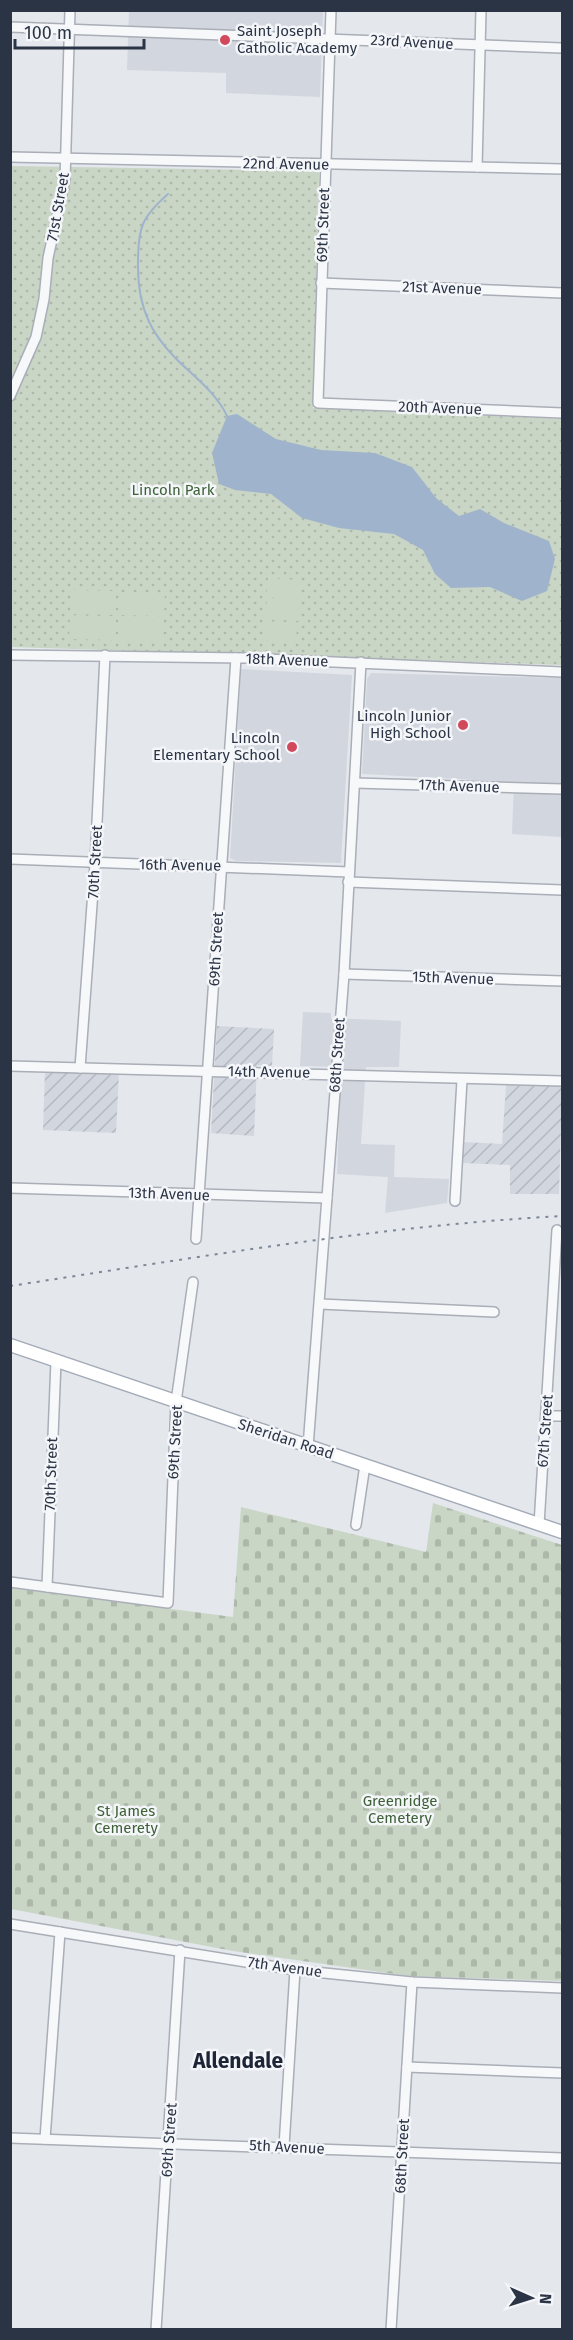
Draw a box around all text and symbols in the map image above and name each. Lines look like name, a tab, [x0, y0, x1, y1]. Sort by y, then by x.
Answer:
scale bar	[15, 12, 144, 50]
text: 100 m	[24, 22, 72, 44]
place label: Saint Joseph Catholic Academy	[237, 22, 358, 57]
street label: 23rd Avenue	[370, 31, 454, 53]
marker: Saint Joseph Catholic Academy	[218, 33, 232, 47]
street label: 22nd Avenue	[243, 154, 329, 174]
street label: 71st Street	[43, 170, 73, 243]
street label: 69th Street	[313, 187, 333, 263]
street label: 21st Avenue	[402, 278, 482, 298]
street label: 20th Avenue	[398, 398, 482, 418]
park label: Lincoln Park	[132, 481, 215, 499]
street label: 18th Avenue	[245, 650, 329, 670]
place label: Lincoln Junior High School	[357, 707, 452, 742]
marker: Lincoln Junior High School	[456, 718, 470, 732]
place label: Lincoln Elementary School	[153, 729, 281, 764]
marker: Lincoln Elementary School	[285, 740, 299, 754]
street label: 17th Avenue	[418, 776, 500, 796]
street label: 70th Street	[84, 824, 106, 899]
street label: 16th Avenue	[139, 855, 221, 875]
street label: 69th Street	[205, 911, 227, 987]
street label: 15th Avenue	[412, 968, 494, 988]
street label: 68th Street	[325, 1016, 349, 1093]
street label: 14th Avenue	[228, 1062, 310, 1082]
street label: 13th Avenue	[128, 1184, 210, 1204]
street label: 67th Street	[533, 1393, 557, 1468]
street label: 69th Street	[164, 1404, 186, 1480]
street label: Sheridan Road	[236, 1415, 336, 1463]
street label: 70th Street	[41, 1436, 61, 1511]
park label: Greenridge Cemetery	[363, 1792, 437, 1827]
park label: St James Cemerety	[94, 1802, 158, 1837]
street label: 7th Avenue	[247, 1953, 323, 1981]
district label: Allendale	[192, 2048, 283, 2074]
street label: 69th Street	[157, 2102, 181, 2178]
street label: 68th Street	[391, 2117, 413, 2194]
street label: 5th Avenue	[249, 2136, 325, 2158]
north arrow	[501, 2268, 561, 2328]
text: N	[536, 2293, 555, 2305]

